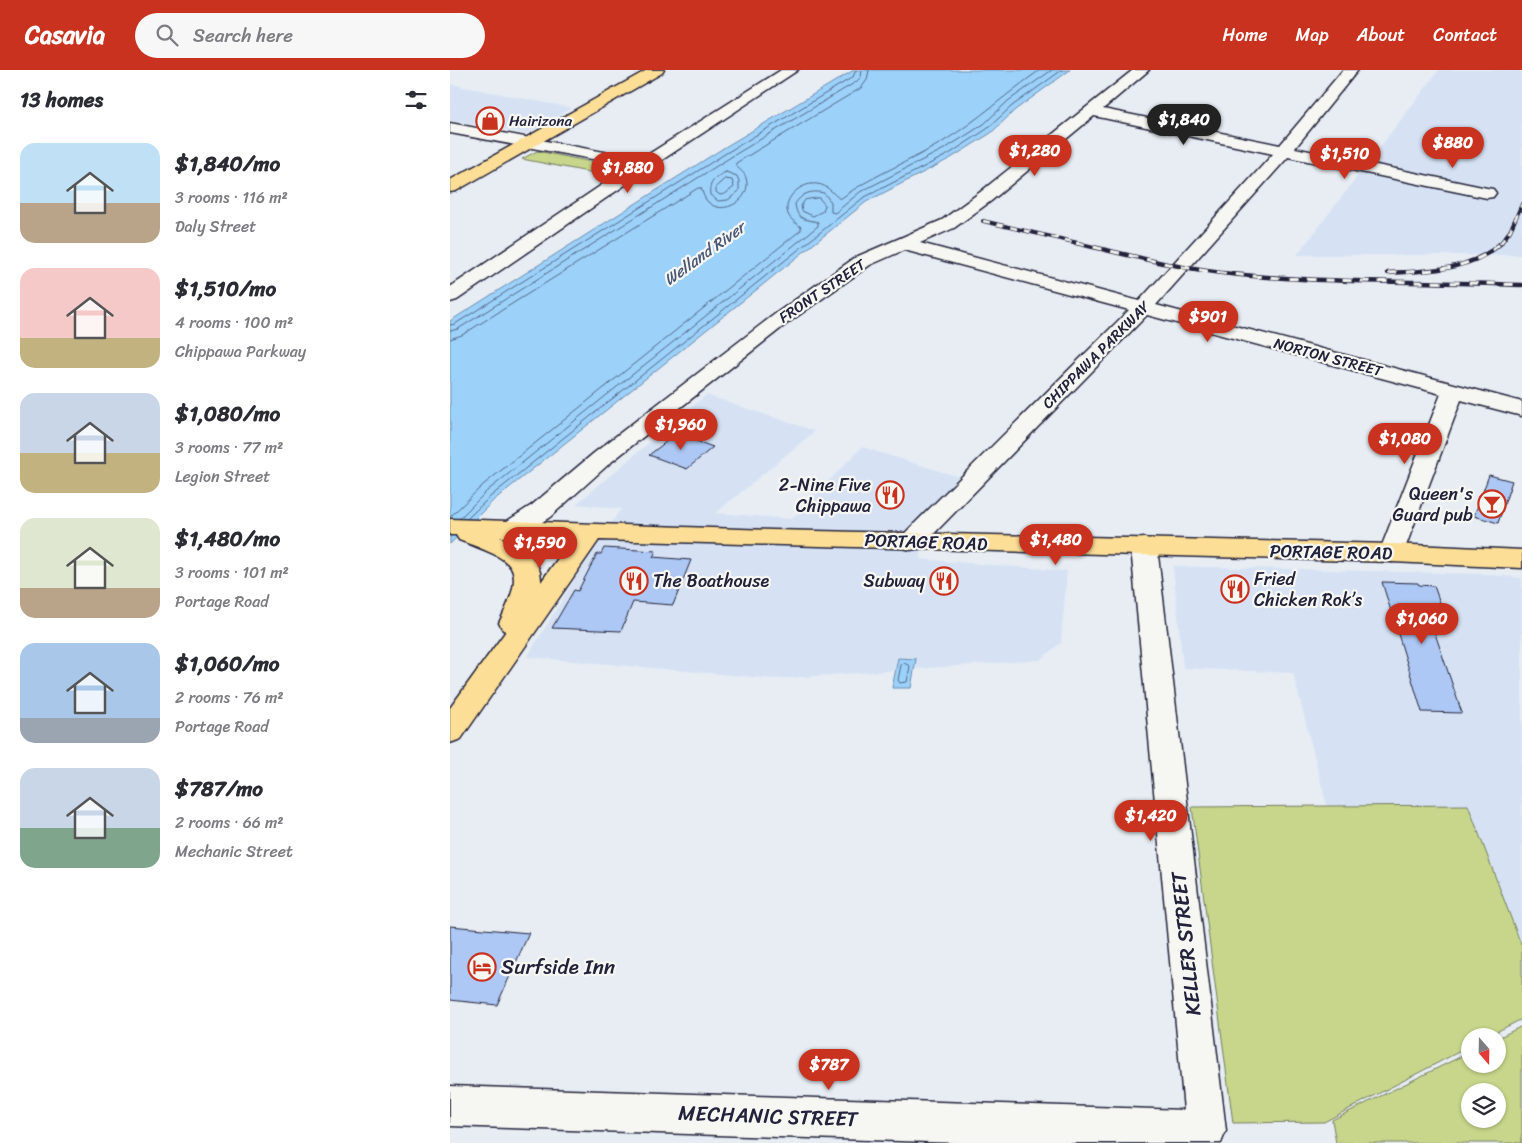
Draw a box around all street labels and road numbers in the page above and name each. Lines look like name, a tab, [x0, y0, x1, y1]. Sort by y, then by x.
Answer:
street label: FRONT STREET	[773, 252, 872, 330]
street label: CHIPPAWA PARKWAY	[1036, 294, 1157, 415]
street label: NORTON STREET	[1271, 330, 1386, 384]
street label: PORTAGE ROAD	[864, 524, 988, 560]
street label: PORTAGE ROAD	[1269, 535, 1393, 569]
street label: KELLER STREET	[1159, 868, 1212, 1018]
street label: MECHANIC STREET	[678, 1094, 860, 1138]

